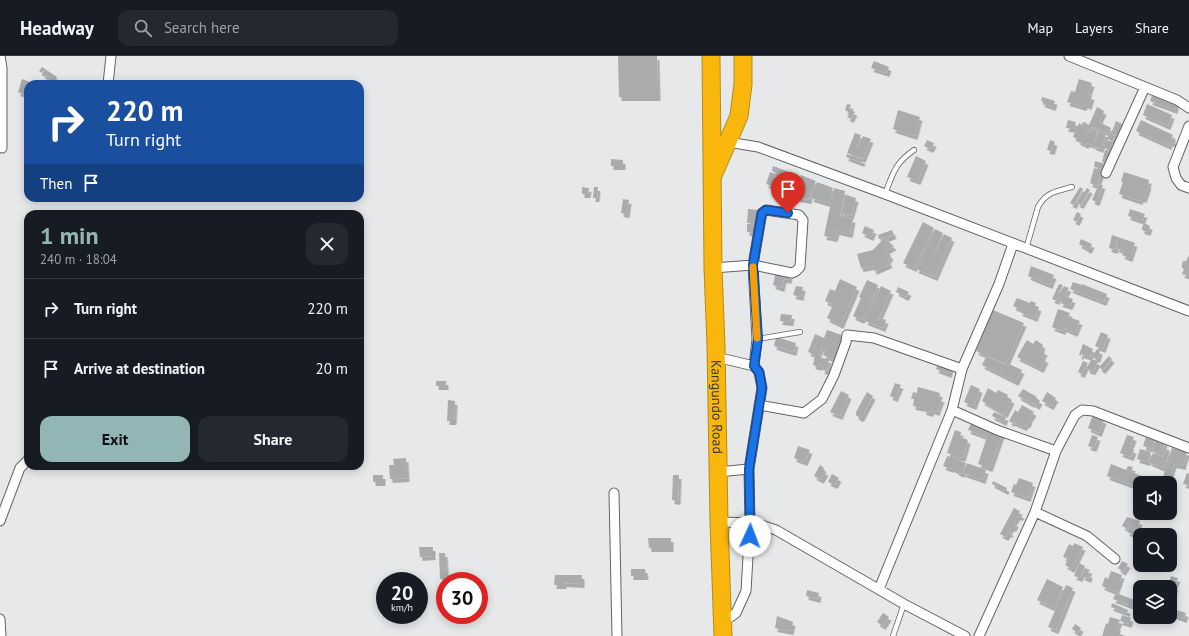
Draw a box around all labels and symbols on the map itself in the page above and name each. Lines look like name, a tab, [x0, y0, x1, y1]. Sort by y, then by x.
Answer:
pin	[771, 172, 805, 213]
street label: Kangundo Road	[707, 360, 727, 454]
position arrow	[729, 515, 771, 557]
speed limit sign: 30	[436, 572, 488, 624]

